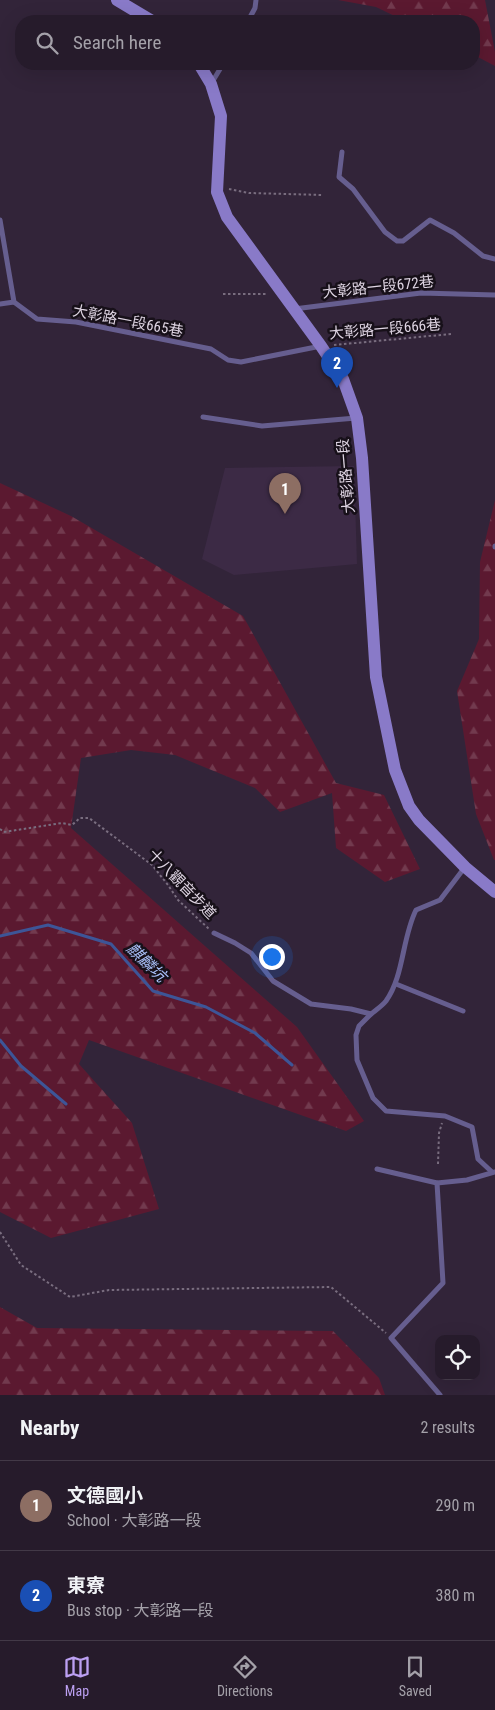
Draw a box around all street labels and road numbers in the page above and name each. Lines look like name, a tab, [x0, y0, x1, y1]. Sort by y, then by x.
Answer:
street label: 大彰路一段672巷	[321, 272, 435, 302]
street label: 大彰路一段665巷	[71, 301, 185, 341]
street label: 大彰路一段666巷	[328, 315, 442, 343]
street label: 大彰路一段	[334, 438, 358, 514]
street label: 十八觀音步道	[144, 845, 220, 923]

